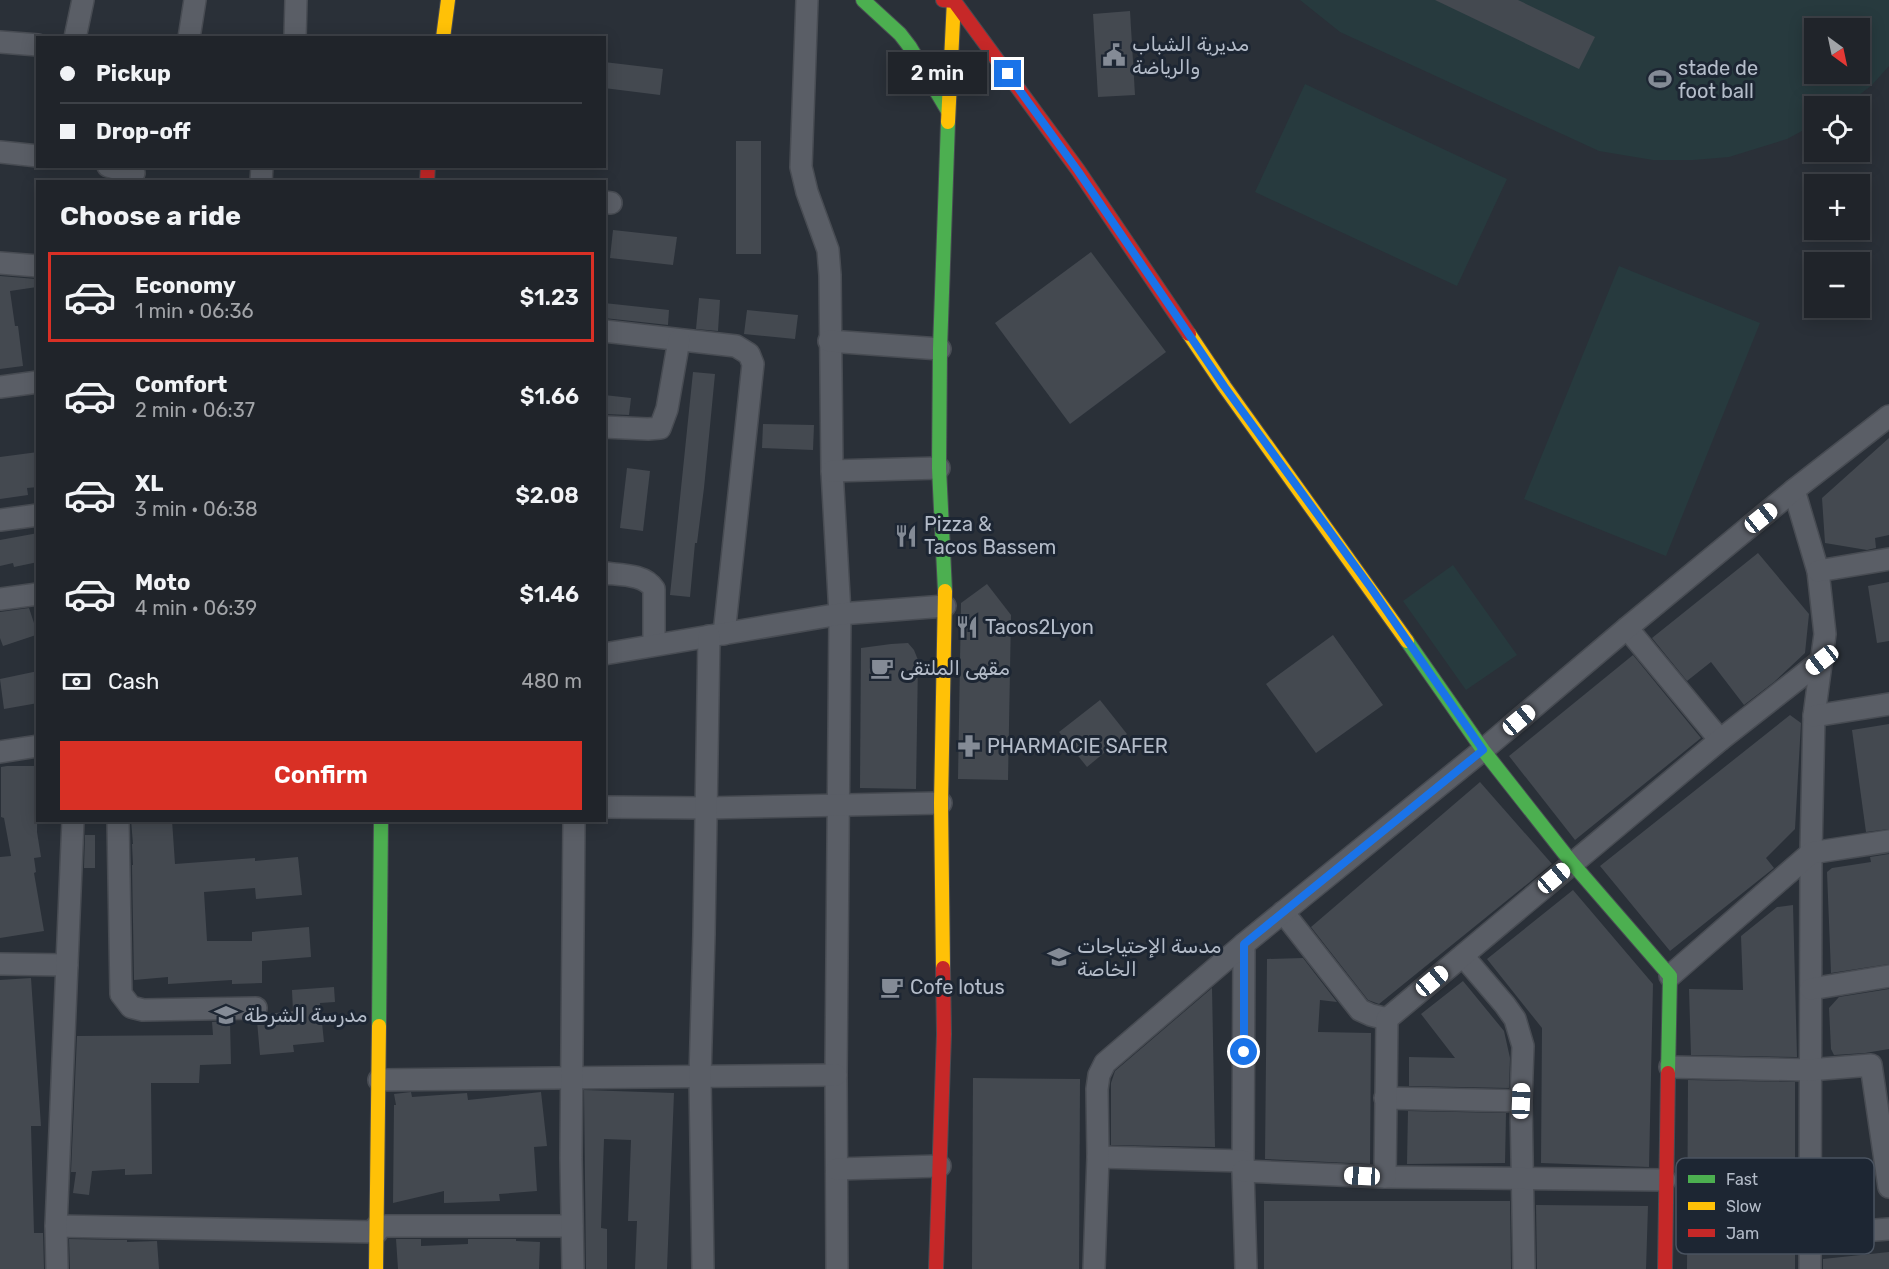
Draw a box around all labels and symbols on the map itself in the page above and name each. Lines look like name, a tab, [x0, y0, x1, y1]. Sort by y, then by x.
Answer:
north arrow	[1804, 18, 1870, 84]
place label: مديرية الشباب والرياضة	[1132, 32, 1249, 79]
public building icon: مديرية الشباب والرياضة	[1101, 42, 1127, 68]
callout: 2 min	[888, 53, 987, 95]
place label: stade de foot ball	[1678, 56, 1758, 103]
route end	[994, 60, 1021, 87]
sports icon: stade de foot ball	[1647, 66, 1673, 92]
car	[1741, 500, 1781, 536]
place label: Pizza & Tacos Bassem	[924, 512, 1056, 559]
restaurant icon: Pizza & Tacos Bassem	[893, 523, 919, 549]
restaurant icon: Tacos2Lyon	[954, 614, 980, 640]
place label: Tacos2Lyon	[985, 615, 1094, 639]
car	[1802, 642, 1842, 678]
cafe icon: مقهى الملتقى	[869, 655, 895, 681]
place label: مقهى الملتقى	[900, 656, 1010, 680]
car	[1499, 702, 1539, 738]
pharmacy icon: PHARMACIE SAFER	[956, 733, 982, 759]
place label: PHARMACIE SAFER	[987, 734, 1168, 758]
car	[1534, 860, 1574, 896]
place label: مدسة الإحتياجات الخاصة	[1077, 934, 1221, 981]
school or university icon: مدسة الإحتياجات الخاصة	[1046, 944, 1072, 970]
car	[1412, 963, 1452, 999]
cafe icon: Cofe lotus	[879, 974, 905, 1000]
place label: Cofe lotus	[910, 975, 1005, 999]
school or university icon: مدرسة الشرطة	[213, 1002, 239, 1028]
place label: مدرسة الشرطة	[244, 1003, 367, 1027]
route start	[1230, 1038, 1257, 1065]
car	[1511, 1083, 1531, 1119]
legend	[1676, 1158, 1874, 1254]
car	[1344, 1166, 1380, 1186]
text: Fast	[1726, 1170, 1758, 1189]
text: Slow	[1726, 1197, 1762, 1216]
text: Jam	[1726, 1224, 1759, 1243]

